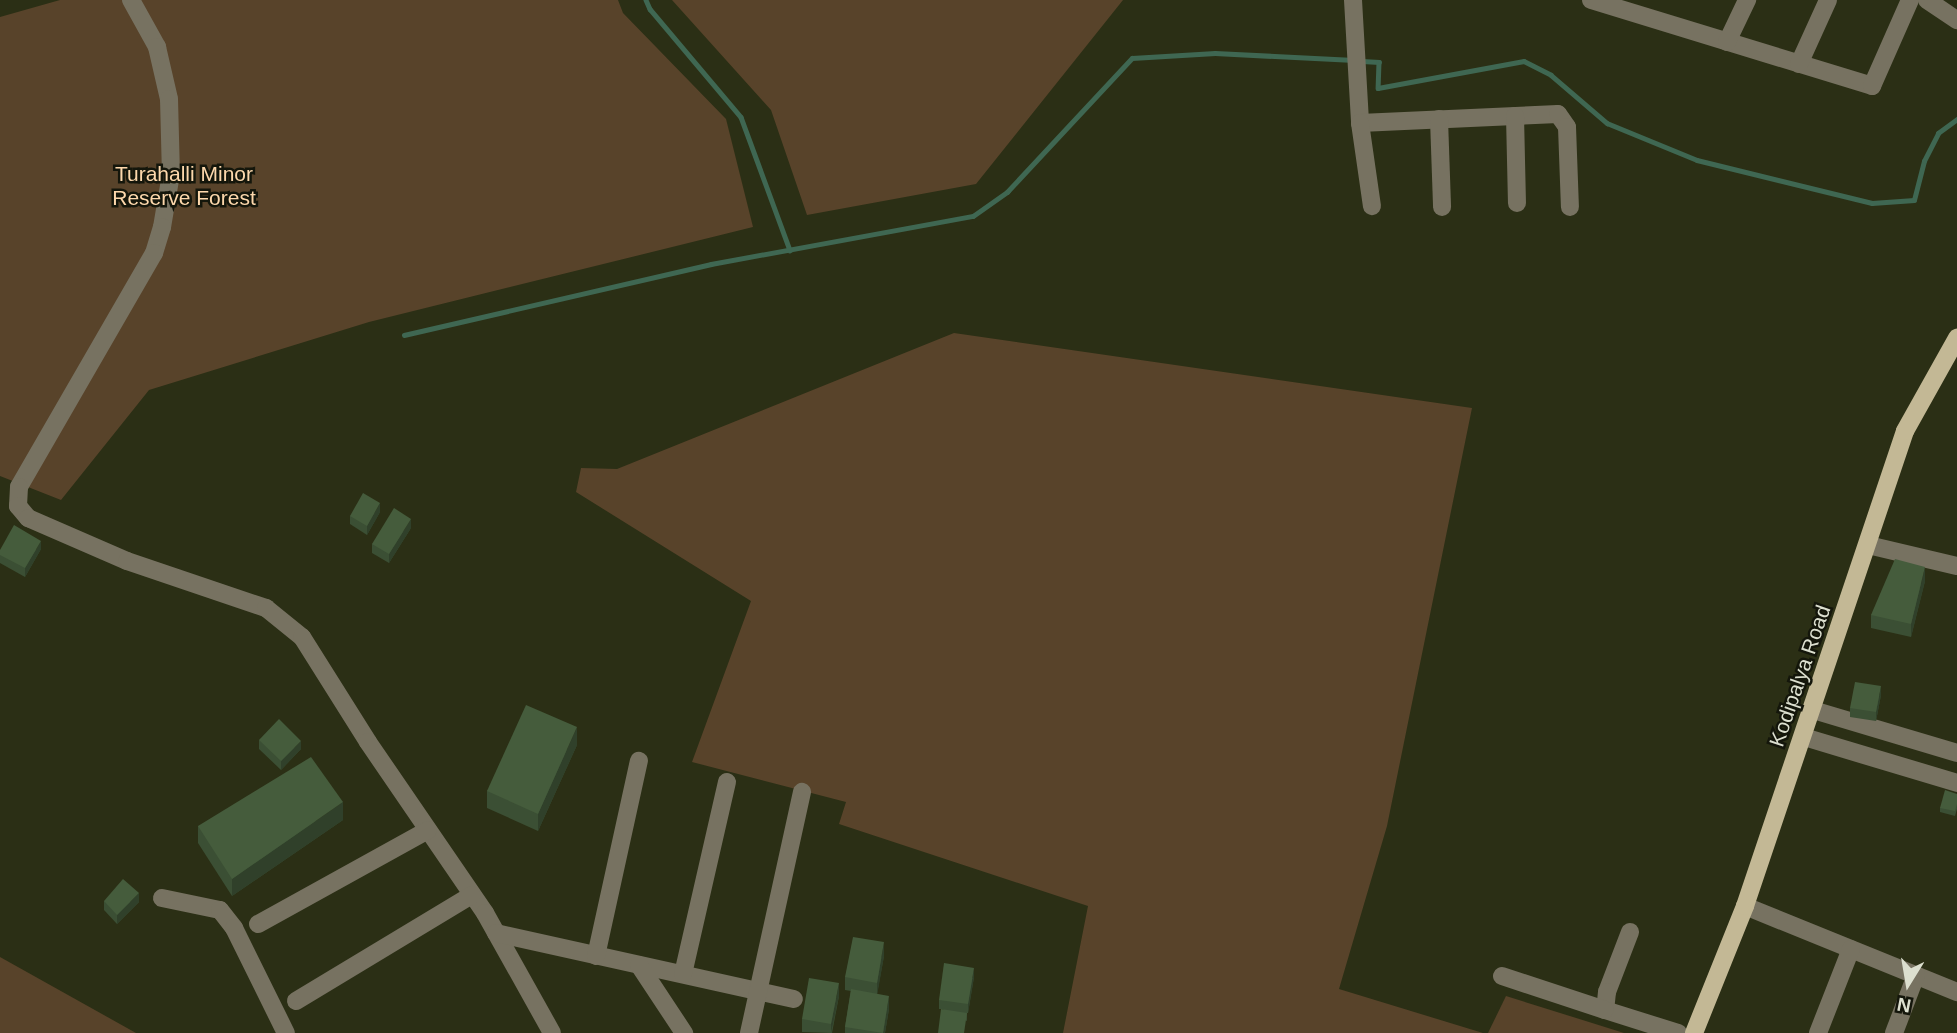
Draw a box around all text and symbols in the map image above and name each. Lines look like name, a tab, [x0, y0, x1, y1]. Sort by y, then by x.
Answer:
park label: Turahalli Minor Reserve Forest	[112, 161, 256, 211]
street label: Kodipalya Road	[1764, 602, 1836, 750]
north arrow	[1873, 949, 1943, 1019]
text: N	[1895, 993, 1913, 1017]

